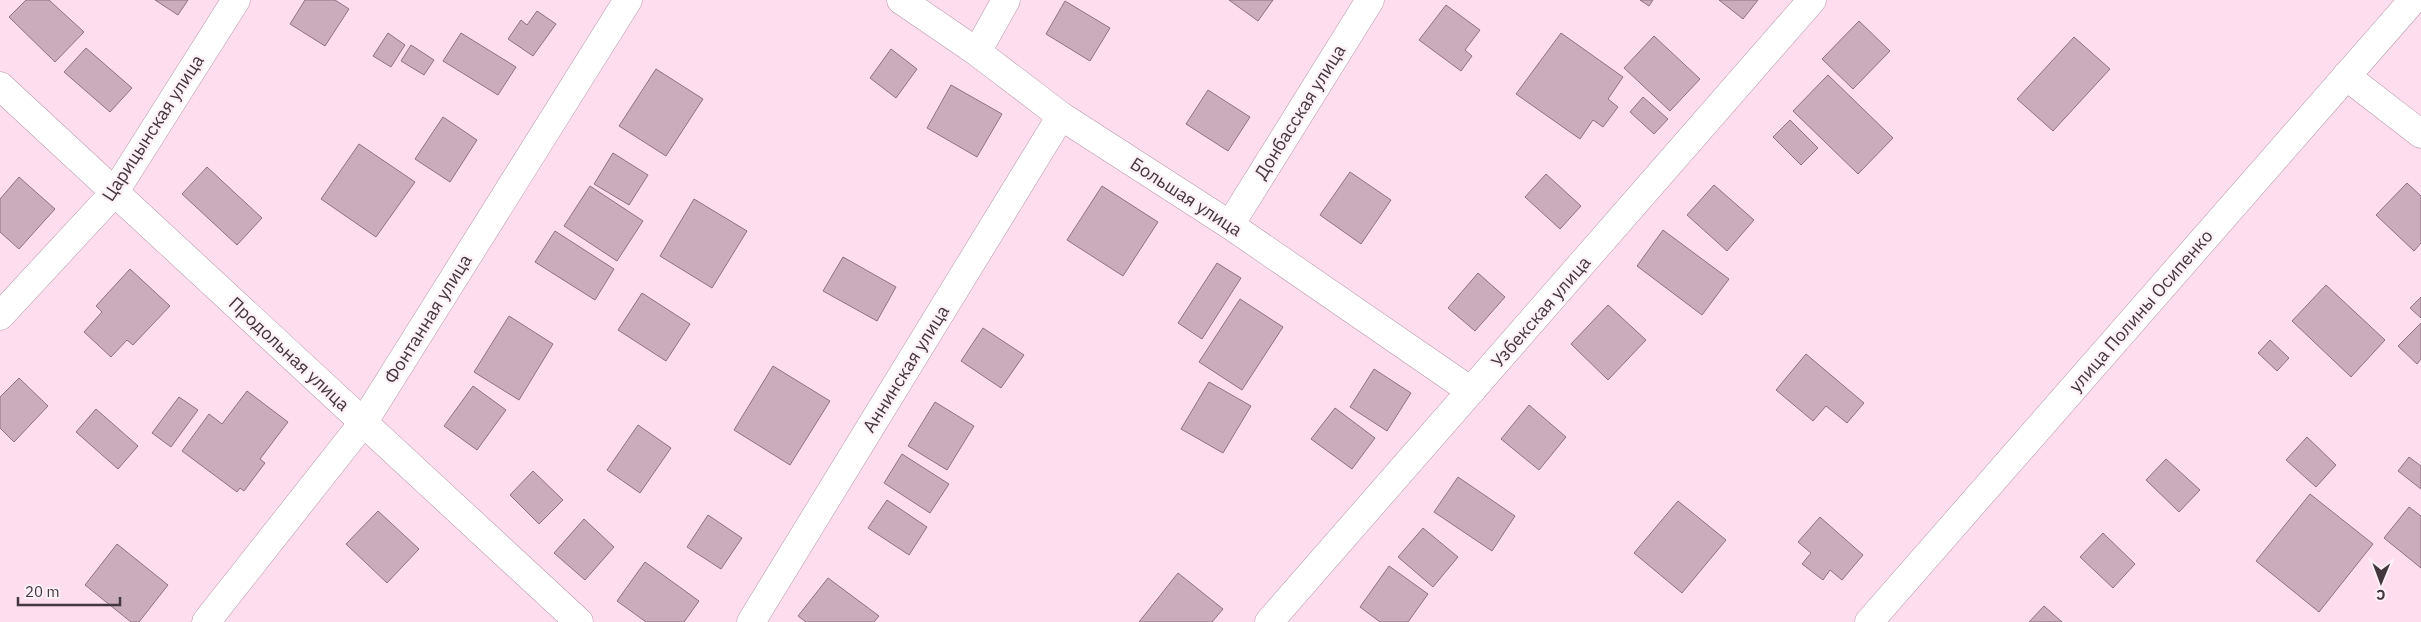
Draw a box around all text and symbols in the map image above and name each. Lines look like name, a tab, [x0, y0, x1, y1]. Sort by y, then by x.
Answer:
street label: Донбасская улица	[1249, 40, 1350, 183]
street label: Царицынская улица	[97, 50, 209, 205]
street label: Большая улица	[1126, 152, 1247, 241]
street label: улица Полины Осипенко	[2064, 225, 2218, 397]
street label: Фонтанная улица	[379, 249, 477, 388]
street label: Узбекская улица	[1486, 251, 1596, 372]
street label: Продольная улица	[224, 292, 355, 416]
street label: Аннинская улица	[857, 300, 954, 437]
north arrow	[2356, 557, 2406, 607]
scale bar	[18, 574, 120, 606]
text: 20 m	[25, 582, 60, 601]
text: С	[2376, 586, 2385, 604]

